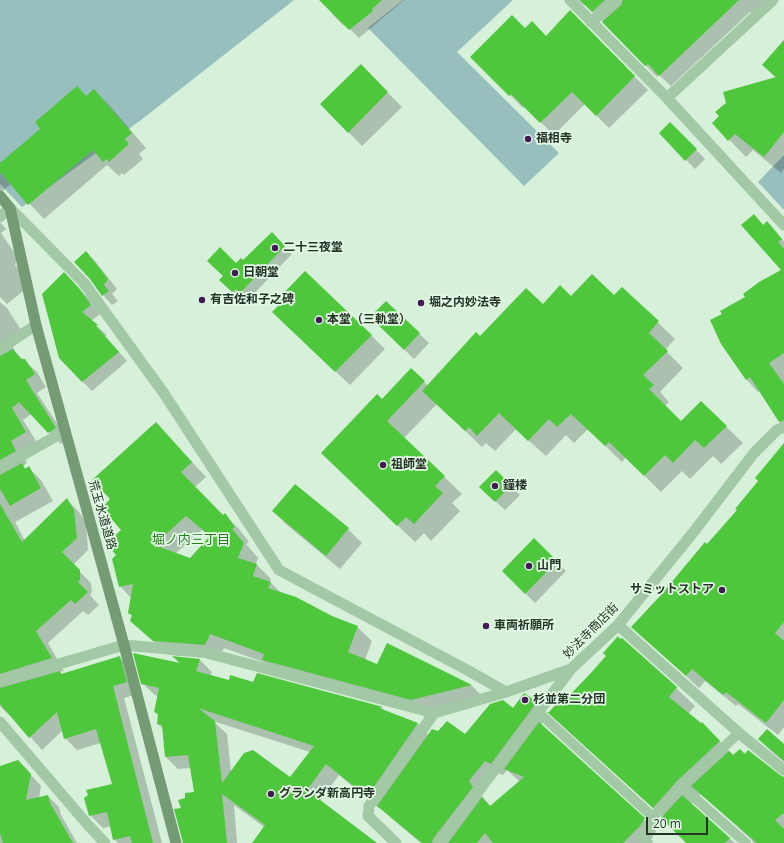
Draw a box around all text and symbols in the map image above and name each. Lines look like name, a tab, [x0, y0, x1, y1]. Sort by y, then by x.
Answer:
place label: 福相寺	[536, 132, 572, 146]
marker: 福相寺	[523, 134, 533, 144]
place label: 二十三夜堂	[283, 241, 343, 255]
marker: 二十三夜堂	[270, 243, 280, 253]
place label: 日朝堂	[243, 266, 279, 280]
marker: 日朝堂	[230, 268, 240, 278]
place label: 有吉佐和子之碑	[210, 293, 294, 307]
marker: 有吉佐和子之碑	[197, 295, 207, 305]
place label: 堀之内妙法寺	[429, 296, 501, 310]
marker: 堀之内妙法寺	[416, 298, 426, 308]
place label: 本堂（三軌堂）	[327, 313, 411, 327]
marker: 本堂（三軌堂）	[314, 315, 324, 325]
place label: 祖師堂	[391, 458, 427, 472]
marker: 祖師堂	[378, 460, 388, 470]
street label: 荒玉水道道路	[85, 478, 119, 552]
place label: 鐘楼	[503, 479, 527, 493]
marker: 鐘楼	[490, 481, 500, 491]
district label: 堀ノ内三丁目	[152, 532, 230, 548]
place label: 山門	[537, 559, 561, 573]
marker: 山門	[524, 561, 534, 571]
place label: サミットストア	[630, 583, 714, 597]
marker: サミットストア	[717, 585, 727, 595]
street label: 妙法寺商店街	[560, 600, 622, 662]
place label: 車両祈願所	[494, 619, 554, 633]
marker: 車両祈願所	[481, 621, 491, 631]
place label: 杉並第二分団	[533, 693, 605, 707]
marker: 杉並第二分団	[520, 695, 530, 705]
place label: グランダ新高円寺	[279, 787, 375, 801]
marker: グランダ新高円寺	[266, 789, 276, 799]
scale bar	[648, 809, 710, 835]
text: 20 m	[653, 815, 681, 832]

